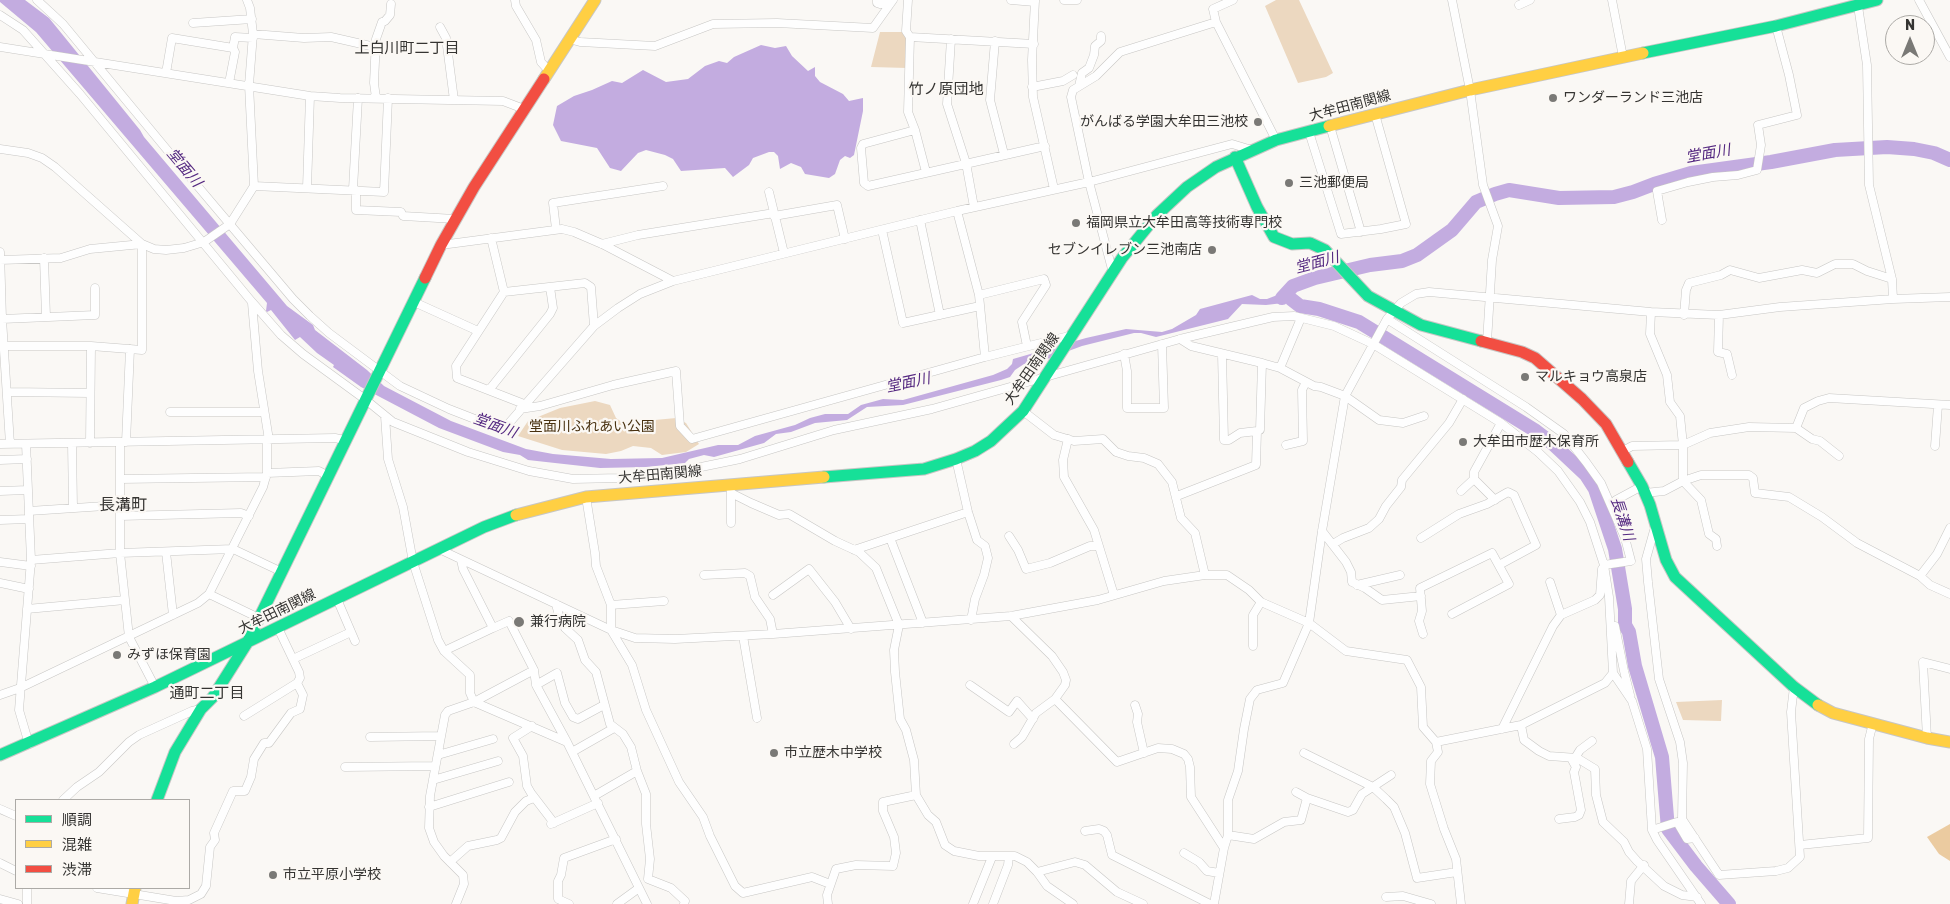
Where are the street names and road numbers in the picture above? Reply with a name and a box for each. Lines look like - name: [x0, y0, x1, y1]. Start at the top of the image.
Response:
- street label: 大牟田南関線: [1307, 87, 1393, 125]
- street label: 大牟田南関線: [1001, 330, 1063, 408]
- street label: 大牟田南関線: [617, 463, 703, 487]
- street label: 大牟田南関線: [236, 586, 318, 638]

